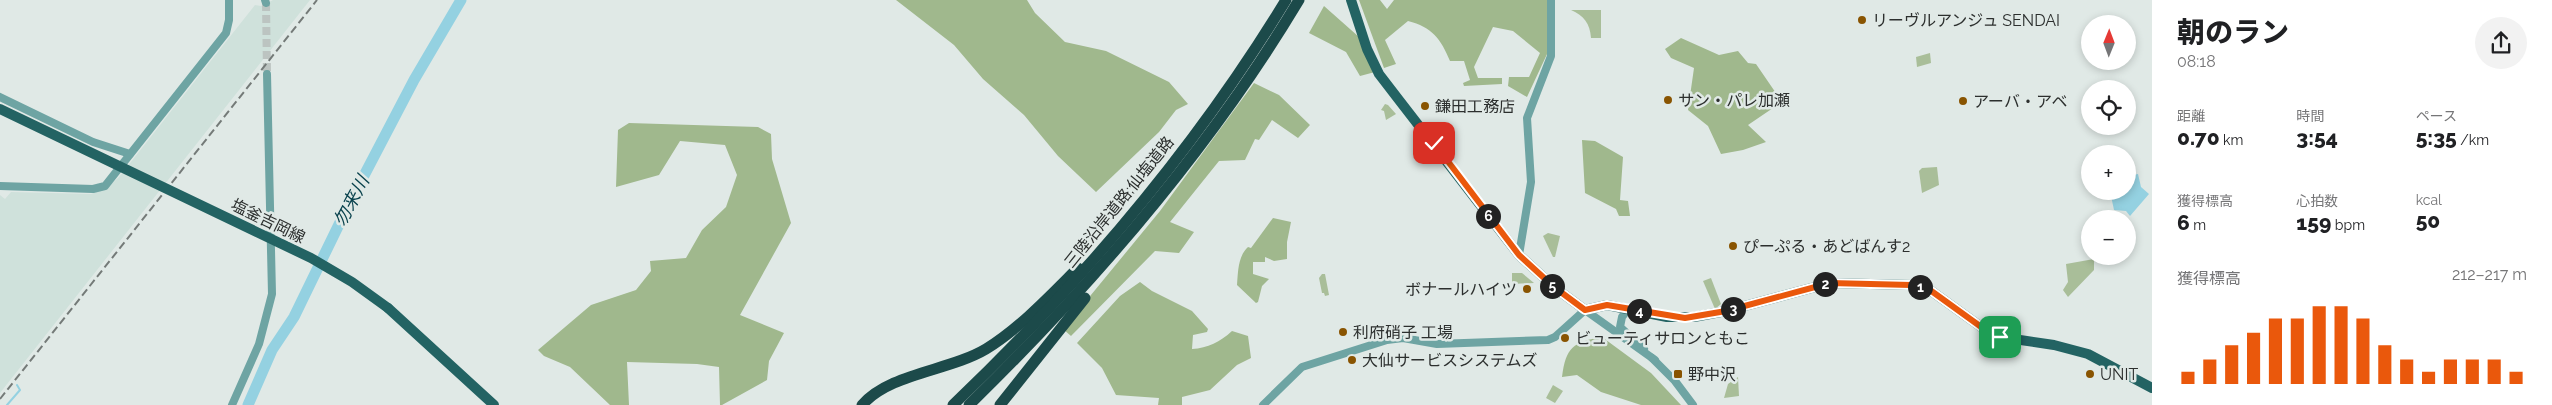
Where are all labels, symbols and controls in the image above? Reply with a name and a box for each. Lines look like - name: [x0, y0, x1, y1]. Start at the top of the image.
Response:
- place label: リーヴルアンジュ SENDAI: [1872, 11, 2060, 30]
- marker: リーヴルアンジュ SENDAI: [1856, 14, 1868, 26]
- north arrow: [2081, 15, 2136, 70]
- map controls: [2081, 15, 2136, 265]
- text: 朝のラン: [2177, 16, 2289, 49]
- button: share: [2475, 17, 2527, 69]
- text: 08:18: [2177, 52, 2216, 71]
- button: locate: [2081, 80, 2136, 135]
- place label: サン・パレ加瀬: [1678, 91, 1790, 110]
- place label: アーバ・アベ: [1973, 92, 2068, 111]
- marker: サン・パレ加瀬: [1662, 94, 1674, 106]
- marker: アーバ・アベ: [1957, 95, 1969, 107]
- place label: 鎌田工務店: [1435, 97, 1515, 116]
- marker: 鎌田工務店: [1419, 100, 1431, 112]
- text: 距離: [2177, 108, 2205, 124]
- text: 時間: [2296, 108, 2324, 124]
- text: ペース: [2416, 108, 2457, 124]
- pin: [1413, 122, 1455, 164]
- text: 0.70: [2177, 125, 2220, 150]
- text: 3:54: [2296, 125, 2338, 150]
- text: 5:35: [2416, 125, 2457, 150]
- icon: check: [1420, 129, 1448, 157]
- text: km: [2220, 132, 2243, 148]
- text: /km: [2457, 132, 2489, 148]
- street label: 三陸沿岸道路;仙塩道路: [1060, 133, 1178, 271]
- button: +: [2081, 145, 2136, 200]
- water label: 勿来川: [329, 170, 374, 230]
- text: kcal: [2416, 192, 2442, 208]
- text: 獲得標高: [2177, 193, 2233, 209]
- text: 心拍数: [2296, 193, 2338, 209]
- street label: 塩釜吉岡線: [228, 195, 308, 247]
- pin: 6: [1476, 204, 1500, 228]
- text: 6: [1484, 208, 1493, 224]
- text: 50: [2416, 208, 2440, 233]
- button: −: [2081, 210, 2136, 265]
- text: 6: [2177, 210, 2190, 235]
- text: 159: [2296, 210, 2331, 235]
- text: m: [2190, 217, 2206, 233]
- text: bpm: [2331, 217, 2365, 233]
- place label: ぴーぷる・あどばんす2: [1743, 237, 1910, 256]
- marker: ぴーぷる・あどばんす2: [1727, 240, 1739, 252]
- text: 212–217 m: [2452, 265, 2527, 284]
- text: 獲得標高: [2177, 269, 2241, 288]
- pin: 2: [1812, 272, 1838, 296]
- pin: 5: [1540, 274, 1564, 298]
- pin: 1: [1908, 274, 1932, 300]
- text: 2: [1822, 276, 1829, 292]
- text: 5: [1549, 278, 1556, 294]
- text: 1: [1917, 279, 1924, 295]
- place label: ボナールハイツ: [1405, 280, 1517, 299]
- marker: ボナールハイツ: [1521, 283, 1533, 295]
- pin: 3: [1720, 296, 1746, 322]
- pin: 4: [1626, 298, 1652, 324]
- text: 3: [1730, 301, 1737, 317]
- text: 4: [1636, 303, 1644, 319]
- pin: [1979, 316, 2021, 358]
- place label: 利府硝子 工場: [1353, 323, 1453, 342]
- icon: arrive: [1986, 323, 2014, 351]
- marker: 利府硝子 工場: [1337, 326, 1349, 338]
- place label: ビューティサロンともこ: [1575, 329, 1750, 348]
- marker: ビューティサロンともこ: [1559, 332, 1571, 344]
- place label: 大仙サービスシステムズ: [1362, 351, 1538, 370]
- marker: 大仙サービスシステムズ: [1346, 354, 1358, 366]
- place label: 野中沢: [1688, 365, 1736, 384]
- place label: UNIT: [2100, 365, 2138, 384]
- marker: 野中沢: [1672, 368, 1684, 380]
- marker: UNIT: [2084, 368, 2096, 380]

